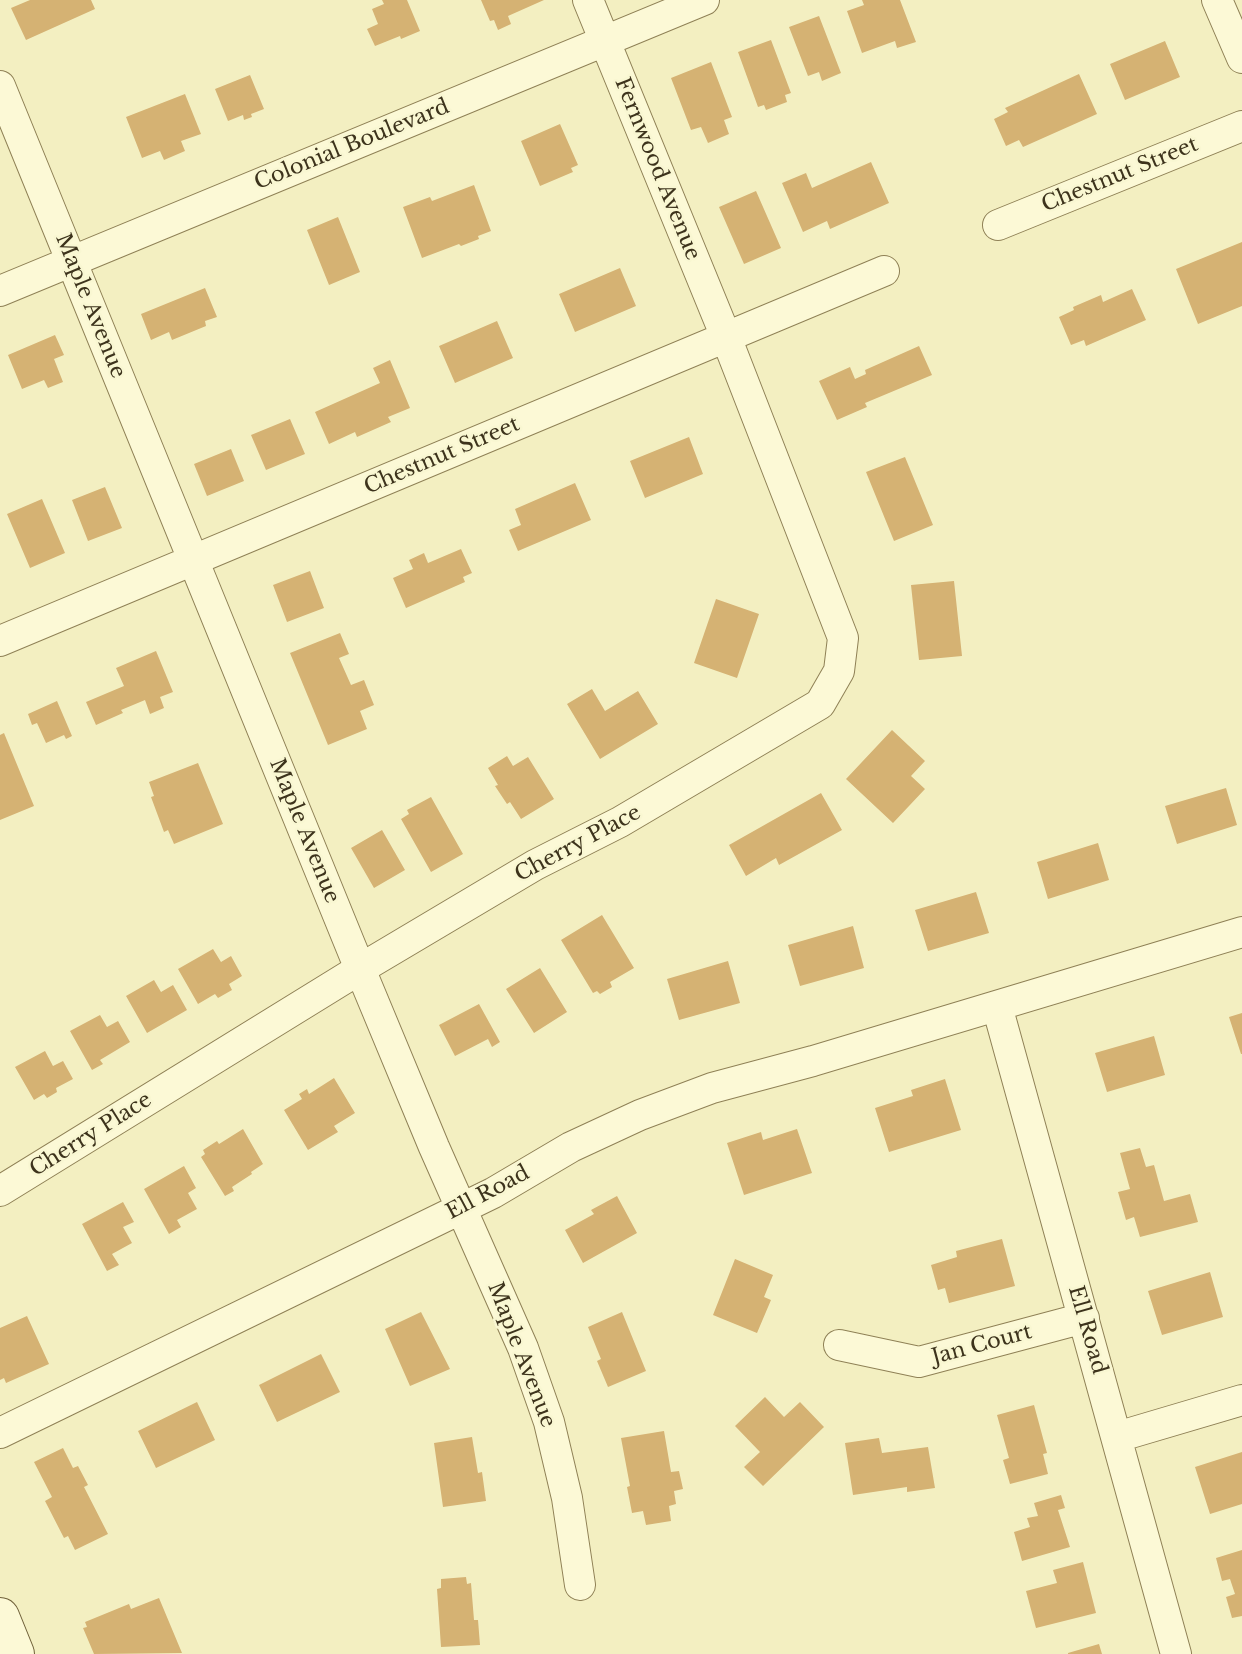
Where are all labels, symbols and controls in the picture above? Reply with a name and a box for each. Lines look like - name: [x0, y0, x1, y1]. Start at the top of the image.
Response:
- street label: Fernwood Avenue: [609, 74, 705, 264]
- street label: Colonial Boulevard: [251, 94, 453, 196]
- street label: Chestnut Street: [1038, 132, 1202, 218]
- street label: Maple Avenue: [50, 230, 130, 382]
- street label: Chestnut Street: [360, 412, 524, 500]
- street label: Maple Avenue: [264, 755, 344, 907]
- street label: Cherry Place: [511, 800, 645, 888]
- street label: Cherry Place: [25, 1087, 157, 1183]
- street label: Ell Road: [442, 1161, 534, 1225]
- street label: Maple Avenue: [482, 1279, 560, 1431]
- street label: Ell Road: [1062, 1283, 1112, 1377]
- street label: Jan Court: [929, 1320, 1035, 1370]

